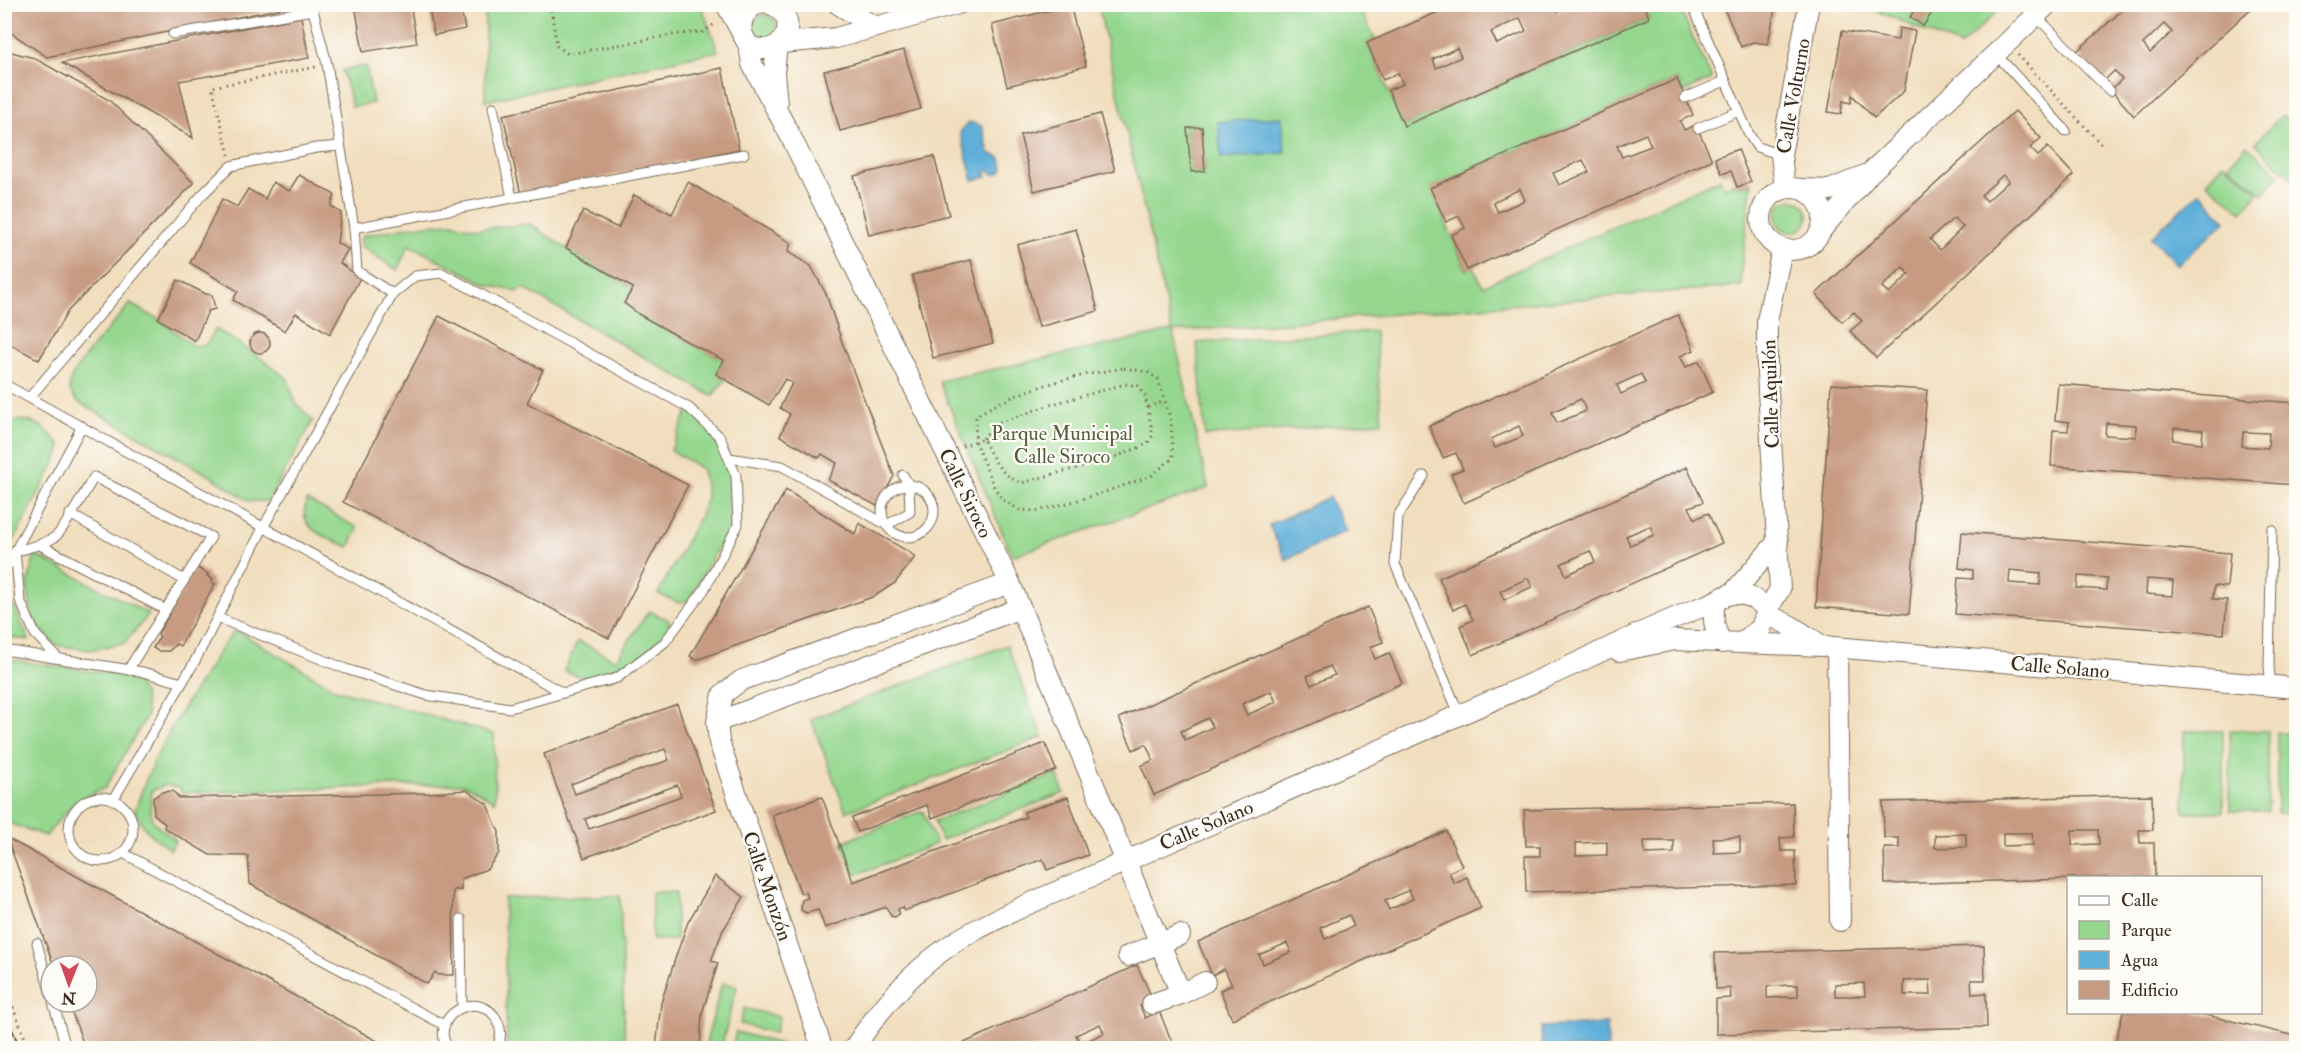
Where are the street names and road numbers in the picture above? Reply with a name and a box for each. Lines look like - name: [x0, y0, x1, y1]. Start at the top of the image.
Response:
- street label: Calle Volturno: [1771, 36, 1816, 156]
- street label: Calle Aquilón: [1756, 339, 1785, 449]
- street label: Calle Siroco: [933, 444, 998, 542]
- street label: Calle Solano: [2009, 651, 2111, 684]
- street label: Calle Solano: [1156, 795, 1257, 856]
- street label: Calle Monzón: [737, 828, 798, 944]

